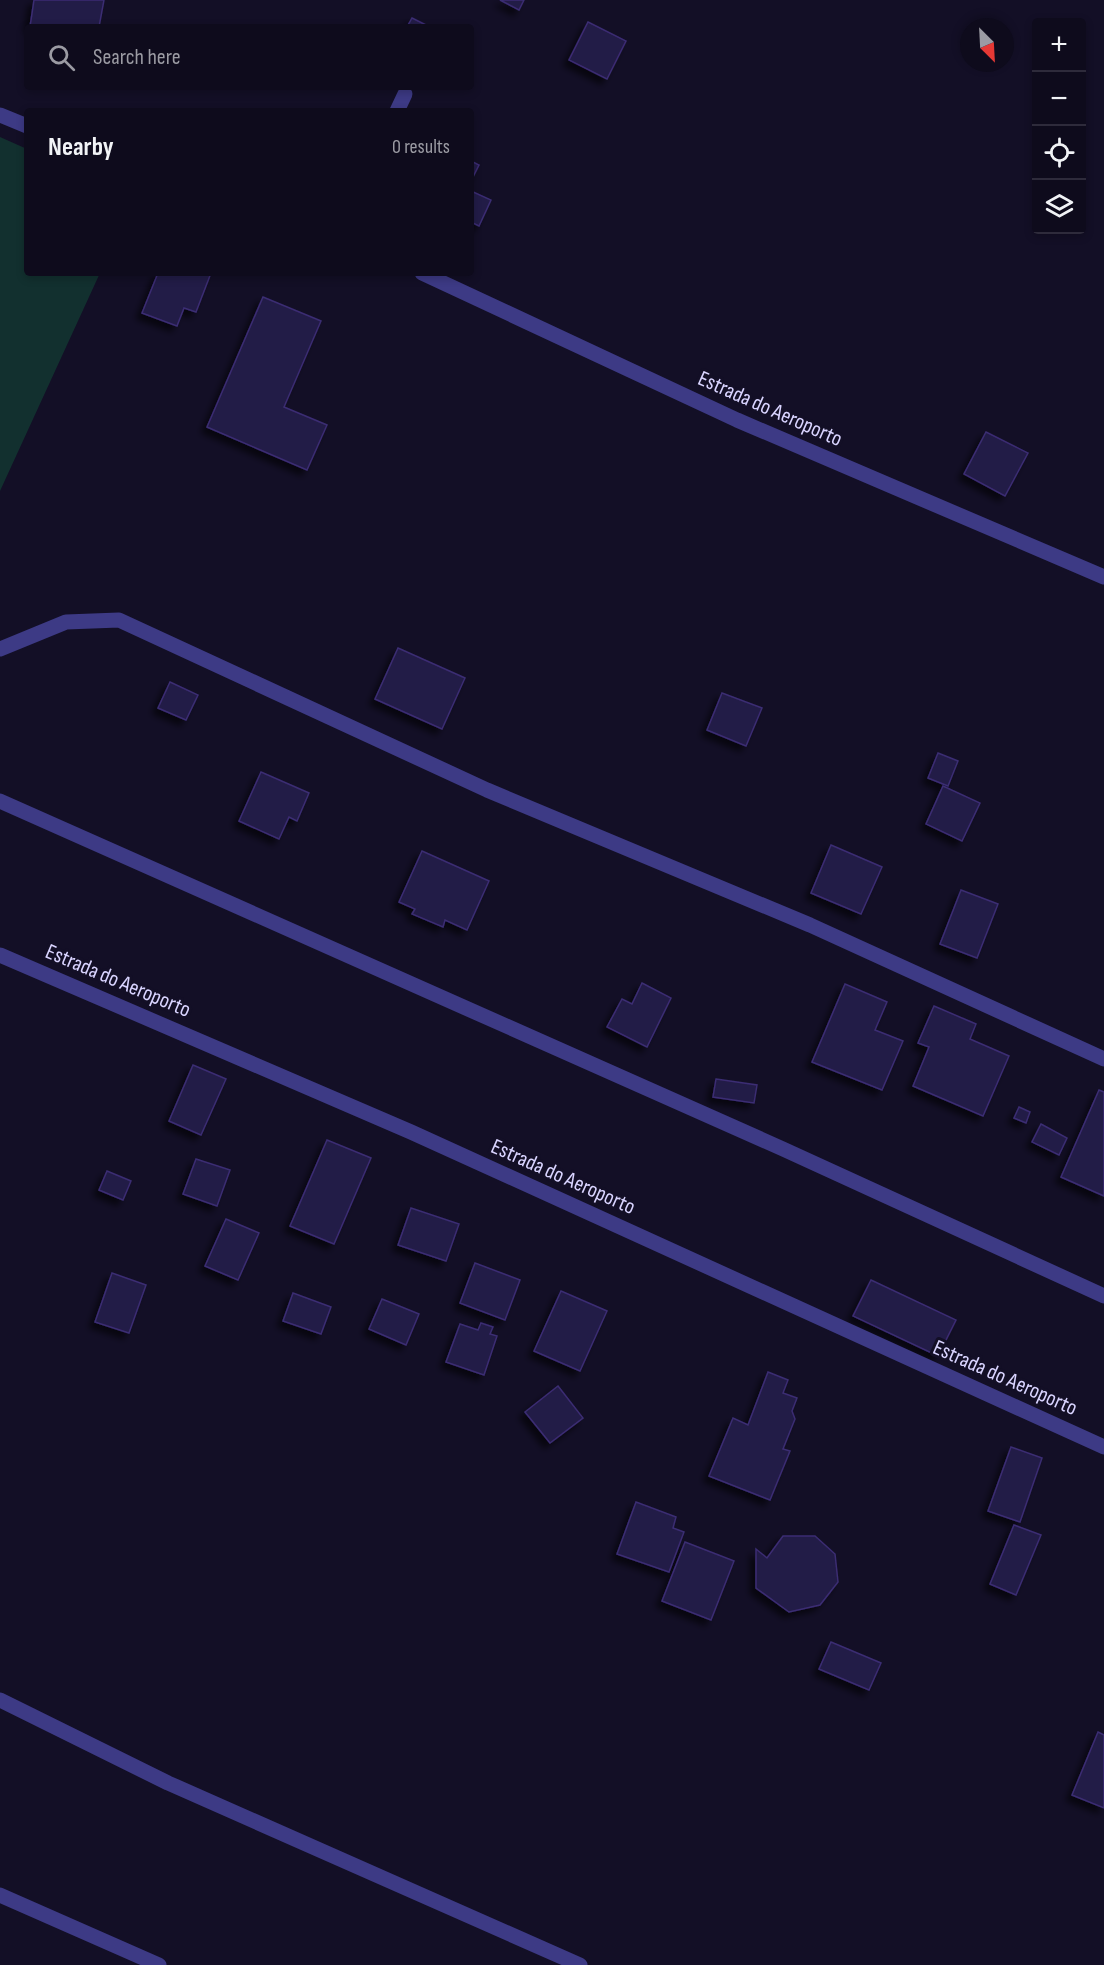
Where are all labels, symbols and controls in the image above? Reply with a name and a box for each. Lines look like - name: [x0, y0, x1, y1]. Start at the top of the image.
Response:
- north arrow: [960, 18, 1014, 72]
- map controls: [1032, 18, 1086, 234]
- button: +: [1032, 18, 1086, 72]
- search box: [24, 24, 474, 90]
- icon: search: [45, 41, 78, 74]
- text: Search here: [93, 44, 180, 71]
- button: −: [1032, 72, 1086, 126]
- button: locate: [1032, 126, 1086, 180]
- text: Nearby: [48, 132, 114, 163]
- text: 0 results: [392, 135, 450, 159]
- button: layers: [1032, 180, 1086, 234]
- street label: Estrada do Aeroporto: [694, 365, 846, 453]
- street label: Estrada do Aeroporto: [41, 938, 195, 1024]
- street label: Estrada do Aeroporto: [487, 1133, 639, 1221]
- street label: Estrada do Aeroporto: [929, 1334, 1081, 1422]

